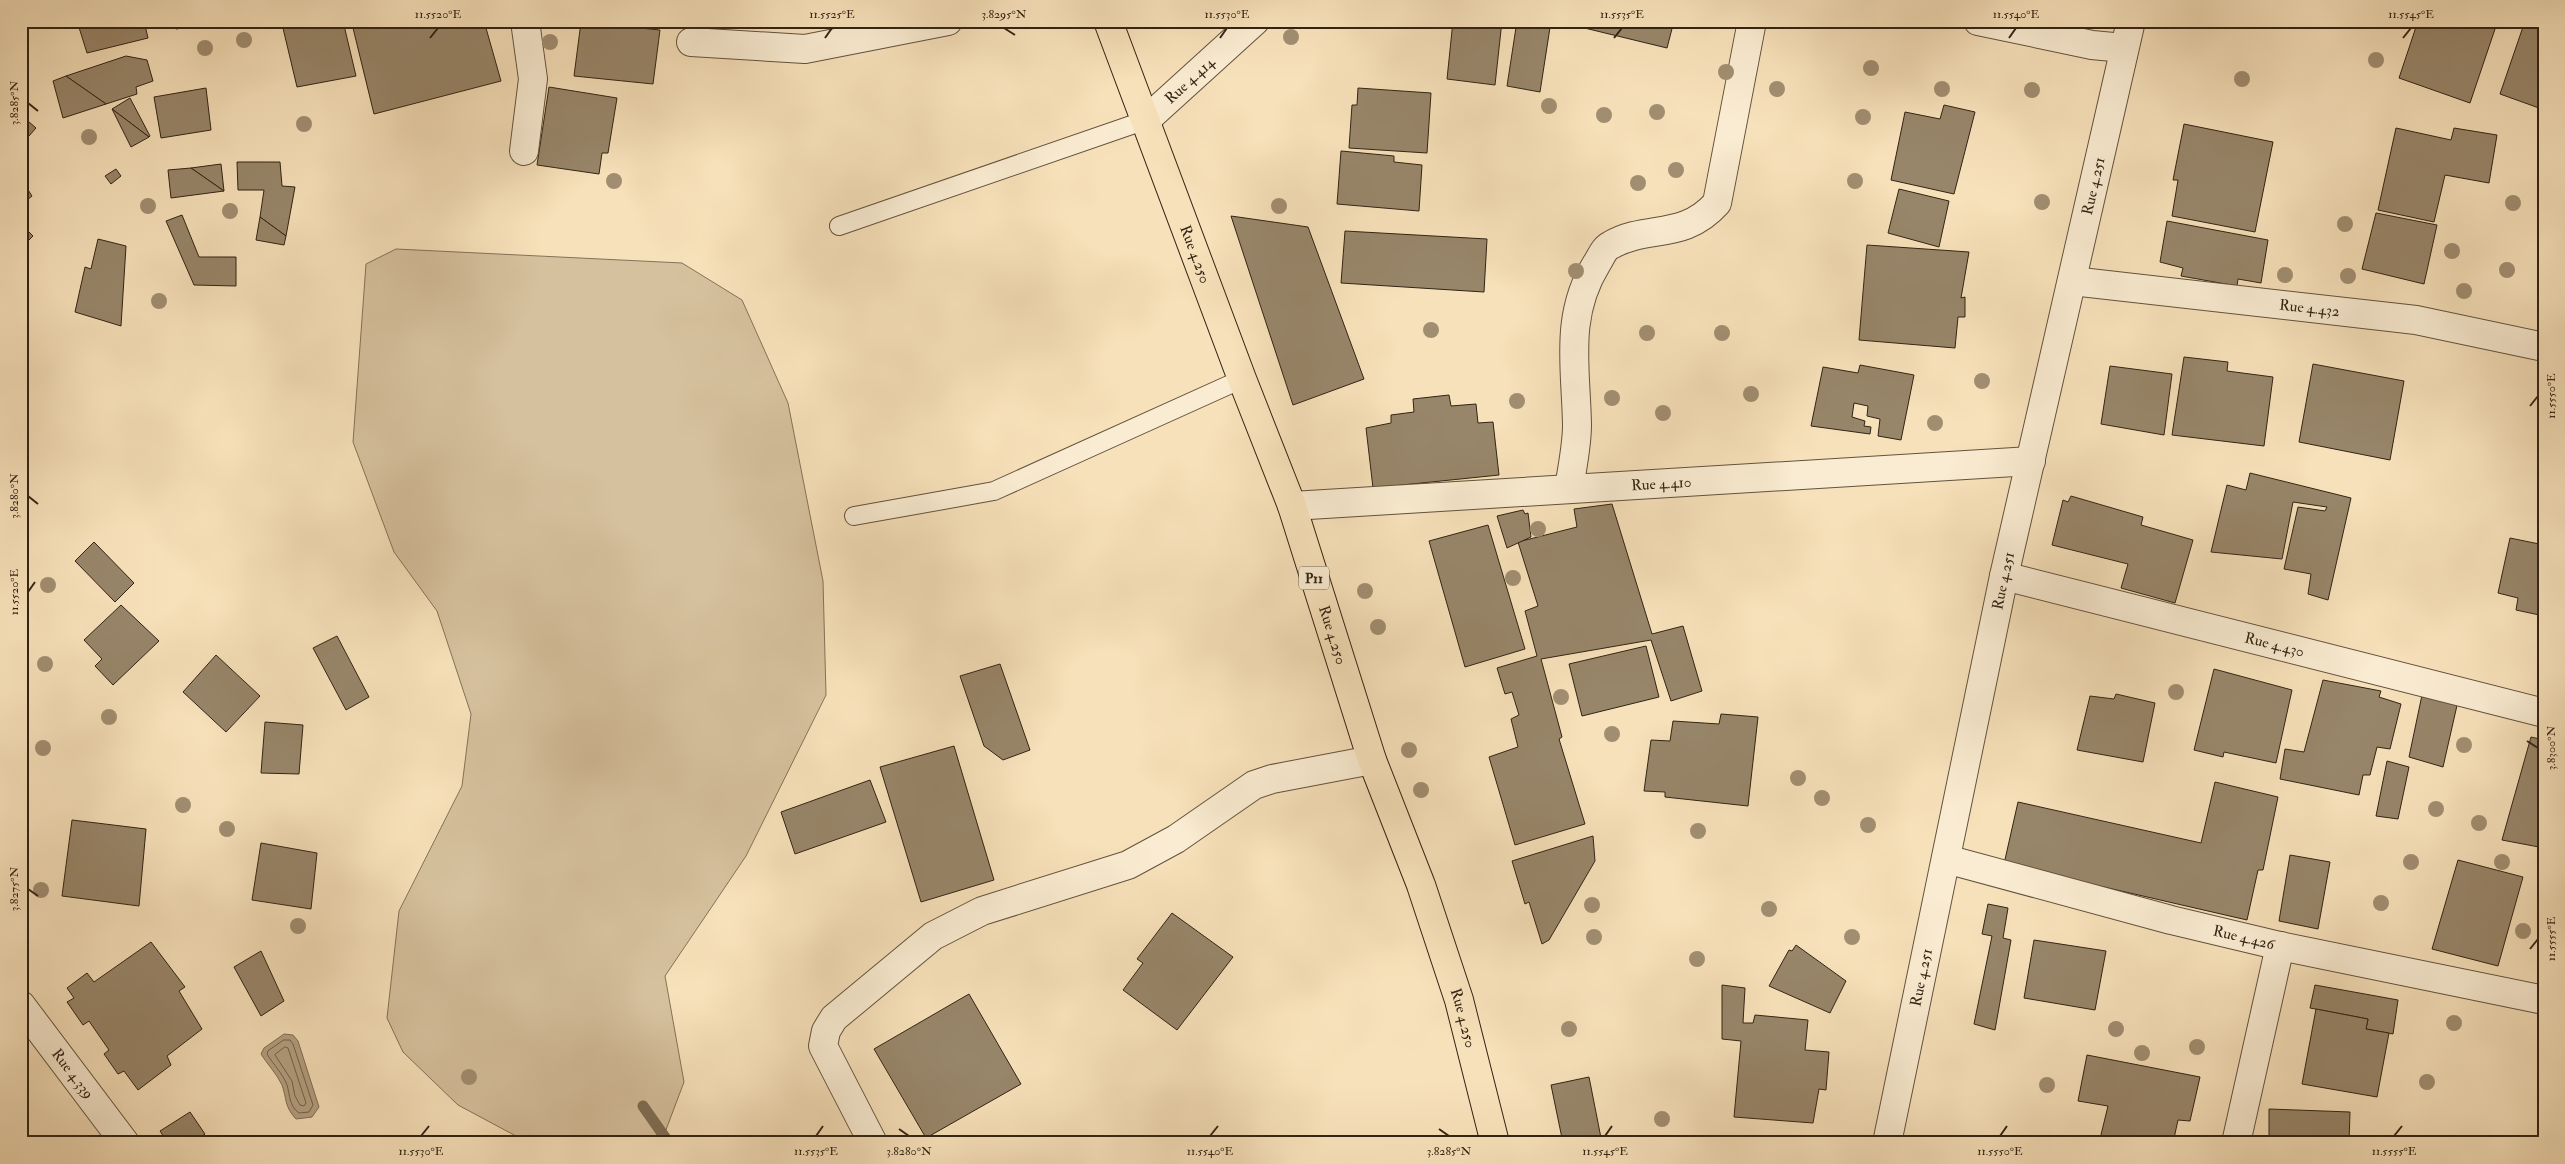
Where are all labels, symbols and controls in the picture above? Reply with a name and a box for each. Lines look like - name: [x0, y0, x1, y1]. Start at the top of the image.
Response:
- text: 11.5520°E: [415, 7, 462, 22]
- text: 11.5525°E: [809, 7, 855, 22]
- text: 3.8295°N: [981, 7, 1027, 22]
- text: 11.5530°E: [1205, 7, 1250, 22]
- text: 11.5535°E: [1600, 7, 1644, 22]
- text: 11.5540°E: [1993, 7, 2040, 22]
- text: 11.5545°E: [2388, 7, 2434, 22]
- street label: Rue 4.414: [1161, 52, 1219, 108]
- text: 3.8285°N: [7, 80, 22, 125]
- street label: Rue 4.251: [2077, 155, 2109, 217]
- street label: Rue 4.250: [1176, 222, 1215, 286]
- street label: Rue 4.432: [2278, 295, 2341, 321]
- text: 11.5550°E: [2544, 373, 2559, 419]
- street label: Rue 4.410: [1631, 472, 1692, 495]
- text: 3.8280°N: [7, 473, 22, 519]
- street label: Rue 4.251: [1988, 550, 2019, 611]
- road number: P11: [1299, 566, 1329, 590]
- text: 11.5520°E: [7, 568, 22, 615]
- street label: Rue 4.250: [1314, 603, 1351, 667]
- street label: Rue 4.430: [2243, 628, 2306, 661]
- text: 3.8300°N: [2544, 726, 2559, 770]
- text: 3.8275°N: [7, 867, 22, 911]
- text: 11.5555°E: [2544, 916, 2559, 961]
- street label: Rue 4.426: [2211, 921, 2278, 954]
- street label: Rue 4.251: [1906, 947, 1936, 1008]
- street label: Rue 4.250: [1446, 986, 1480, 1050]
- street label: Rue 4.339: [48, 1045, 98, 1103]
- text: 11.5530°E: [399, 1144, 444, 1159]
- text: 11.5535°E: [794, 1144, 838, 1159]
- text: 3.8280°N: [886, 1144, 932, 1159]
- text: 11.5540°E: [1187, 1144, 1234, 1159]
- text: 3.8285°N: [1427, 1144, 1472, 1159]
- text: 11.5545°E: [1582, 1144, 1628, 1159]
- text: 11.5550°E: [1977, 1144, 2023, 1159]
- text: 11.5555°E: [2372, 1144, 2417, 1159]

